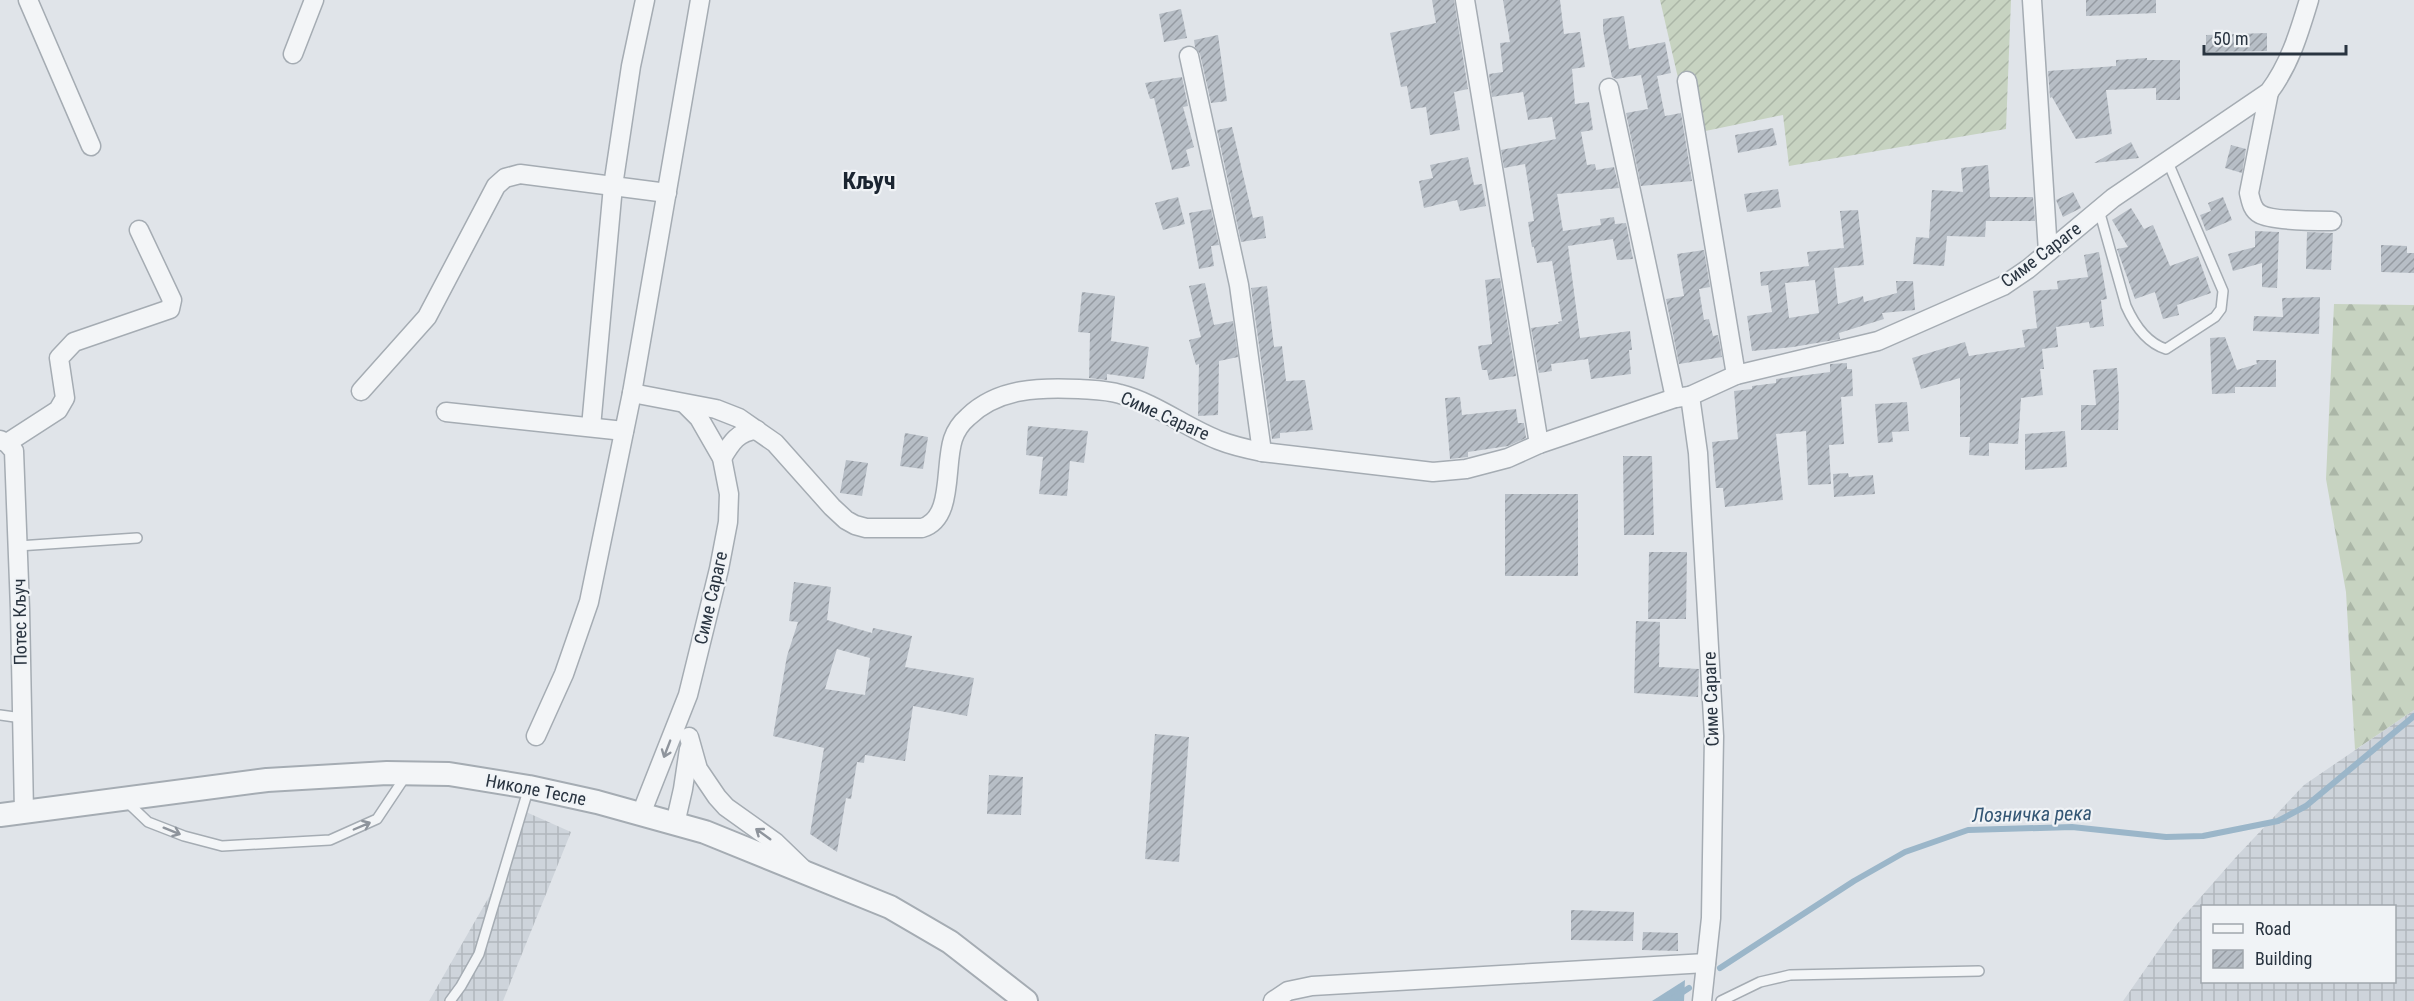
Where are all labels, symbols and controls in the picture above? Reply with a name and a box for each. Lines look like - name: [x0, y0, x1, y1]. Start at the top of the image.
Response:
- scale bar: [2204, 18, 2346, 56]
- text: 50 m: [2213, 28, 2248, 49]
- district label: Кључ: [843, 167, 895, 195]
- street label: Симе Сараге: [1997, 218, 2085, 292]
- street label: Симе Сараге: [1118, 387, 1213, 444]
- street label: Симе Сараге: [690, 549, 731, 646]
- street label: Потес Кључ: [8, 578, 31, 666]
- street label: Симе Сараге: [1698, 651, 1723, 747]
- one-way arrow: [660, 739, 671, 758]
- street label: Николе Тесле: [484, 769, 588, 810]
- water label: Лозничка река: [1971, 801, 2092, 827]
- one-way arrow: [352, 820, 370, 831]
- one-way arrow: [162, 826, 181, 837]
- one-way arrow: [756, 828, 772, 840]
- legend: [2201, 905, 2396, 983]
- text: Road: [2255, 918, 2291, 939]
- text: Building: [2255, 948, 2312, 969]

